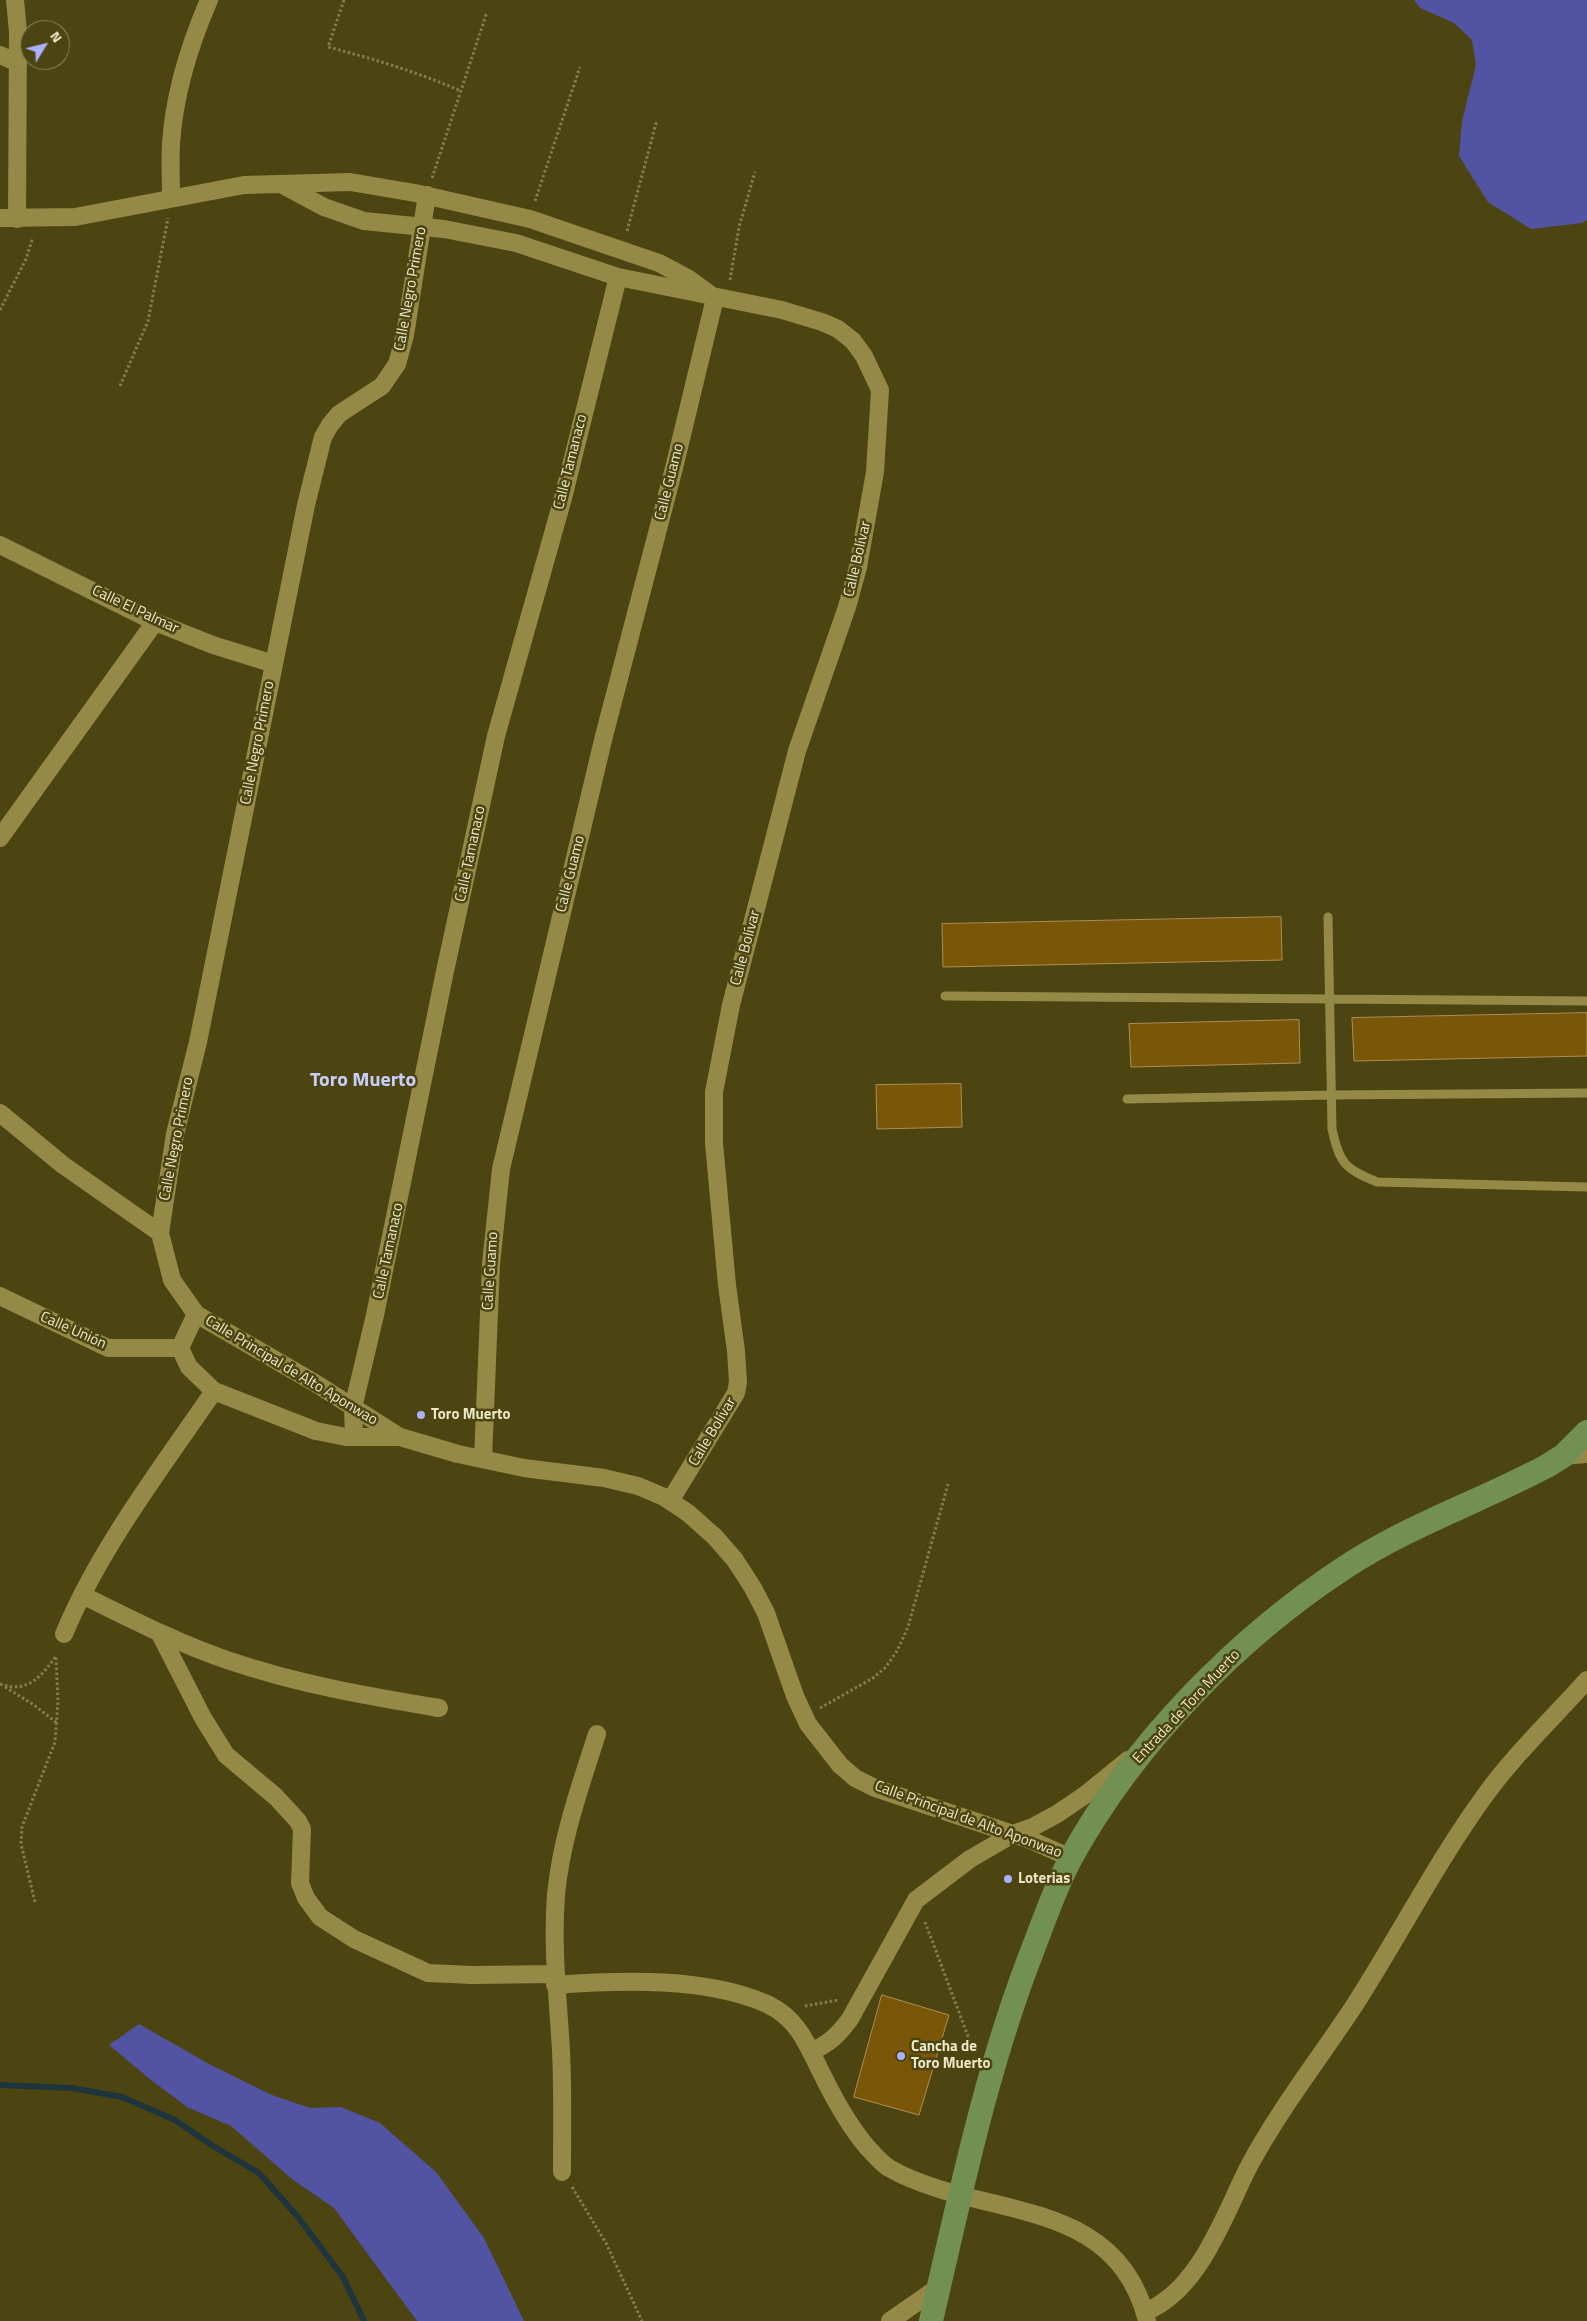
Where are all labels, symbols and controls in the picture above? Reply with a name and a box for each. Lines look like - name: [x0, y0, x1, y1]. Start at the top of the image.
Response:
- north arrow: [20, 20, 70, 70]
- text: N: [45, 26, 68, 47]
- street label: Calle Negro Primero: [391, 226, 431, 352]
- street label: Calle Tamanaco: [550, 412, 592, 512]
- street label: Calle Guamo: [652, 442, 688, 522]
- street label: Calle Bolívar: [841, 519, 875, 599]
- street label: Calle El Palmar: [89, 582, 181, 638]
- street label: Calle Negro Primero: [237, 680, 279, 806]
- street label: Calle Tamanaco: [452, 804, 490, 904]
- street label: Calle Guamo: [553, 834, 589, 914]
- street label: Calle Bolívar: [727, 908, 765, 988]
- district label: Toro Muerto: [310, 1069, 416, 1093]
- street label: Calle Negro Primero: [156, 1076, 198, 1202]
- street label: Calle Tamanaco: [370, 1201, 408, 1301]
- street label: Calle Guamo: [479, 1231, 503, 1311]
- street label: Calle Unión: [37, 1308, 109, 1354]
- street label: Calle Principal de Alto Aponwao: [201, 1312, 381, 1430]
- street label: Calle Bolívar: [685, 1394, 741, 1470]
- place label: Toro Muerto: [431, 1406, 511, 1424]
- marker: Toro Muerto: [415, 1409, 427, 1421]
- street label: Entrada de Toro Muerto: [1130, 1646, 1244, 1768]
- street label: Calle Principal de Alto Aponwao: [872, 1778, 1064, 1862]
- place label: Loterias: [1018, 1870, 1070, 1888]
- marker: Loterias: [1002, 1873, 1014, 1885]
- place label: Cancha de Toro Muerto: [911, 2038, 991, 2073]
- marker: Cancha de Toro Muerto: [895, 2050, 907, 2062]

